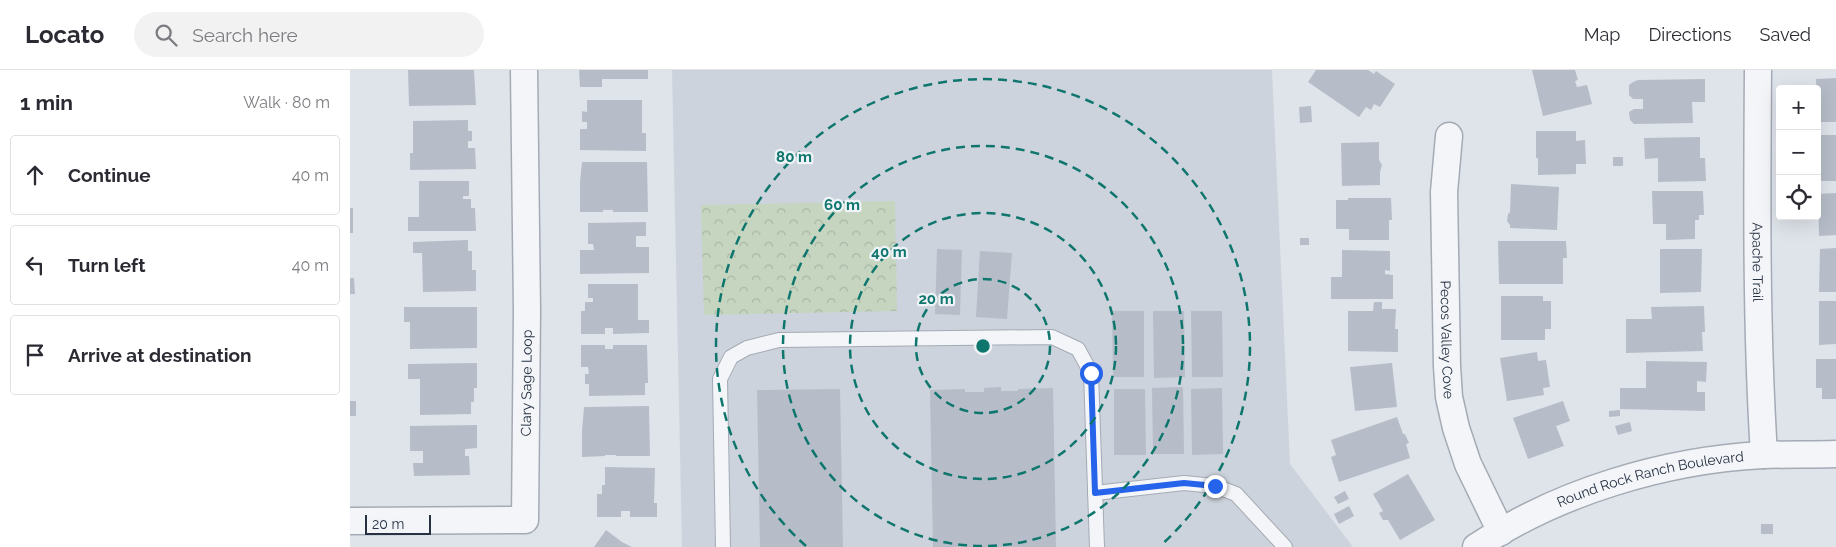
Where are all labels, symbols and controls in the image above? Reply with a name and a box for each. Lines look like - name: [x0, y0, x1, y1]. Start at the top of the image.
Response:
- search box: [134, 12, 484, 57]
- text: Locato: [25, 20, 104, 49]
- icon: search: [152, 21, 180, 49]
- text: Search here: [192, 24, 298, 46]
- text: Map: [1584, 24, 1620, 45]
- text: Directions: [1648, 24, 1732, 45]
- text: Saved: [1760, 24, 1811, 45]
- map controls: [1776, 85, 1821, 220]
- button: +: [1776, 85, 1821, 130]
- text: 1 min: [20, 90, 73, 115]
- text: Walk · 80 m: [243, 93, 330, 112]
- button: −: [1776, 130, 1821, 175]
- text: 80 m: [776, 148, 812, 166]
- icon: ahead: [21, 161, 49, 189]
- text: Continue: [68, 164, 151, 186]
- text: 40 m: [292, 166, 329, 185]
- button: locate: [1776, 175, 1821, 220]
- text: 60 m: [824, 196, 860, 214]
- street label: Apache Trail: [1749, 222, 1766, 302]
- text: 40 m: [871, 243, 907, 261]
- icon: left: [21, 251, 49, 279]
- text: Turn left: [68, 254, 145, 276]
- text: 40 m: [292, 256, 329, 275]
- street label: Pecos Valley Cove: [1438, 280, 1457, 400]
- text: 20 m: [918, 290, 954, 308]
- street label: Clary Sage Loop: [518, 329, 535, 436]
- centre of rings: [974, 337, 992, 355]
- icon: arrive: [21, 341, 49, 369]
- text: Arrive at destination: [68, 344, 252, 366]
- route start: [1080, 362, 1103, 385]
- street label: Round Rock Ranch Boulevard: [1554, 448, 1744, 510]
- route end: [1204, 475, 1227, 498]
- scale bar: [365, 512, 431, 535]
- text: 20 m: [372, 516, 404, 532]

